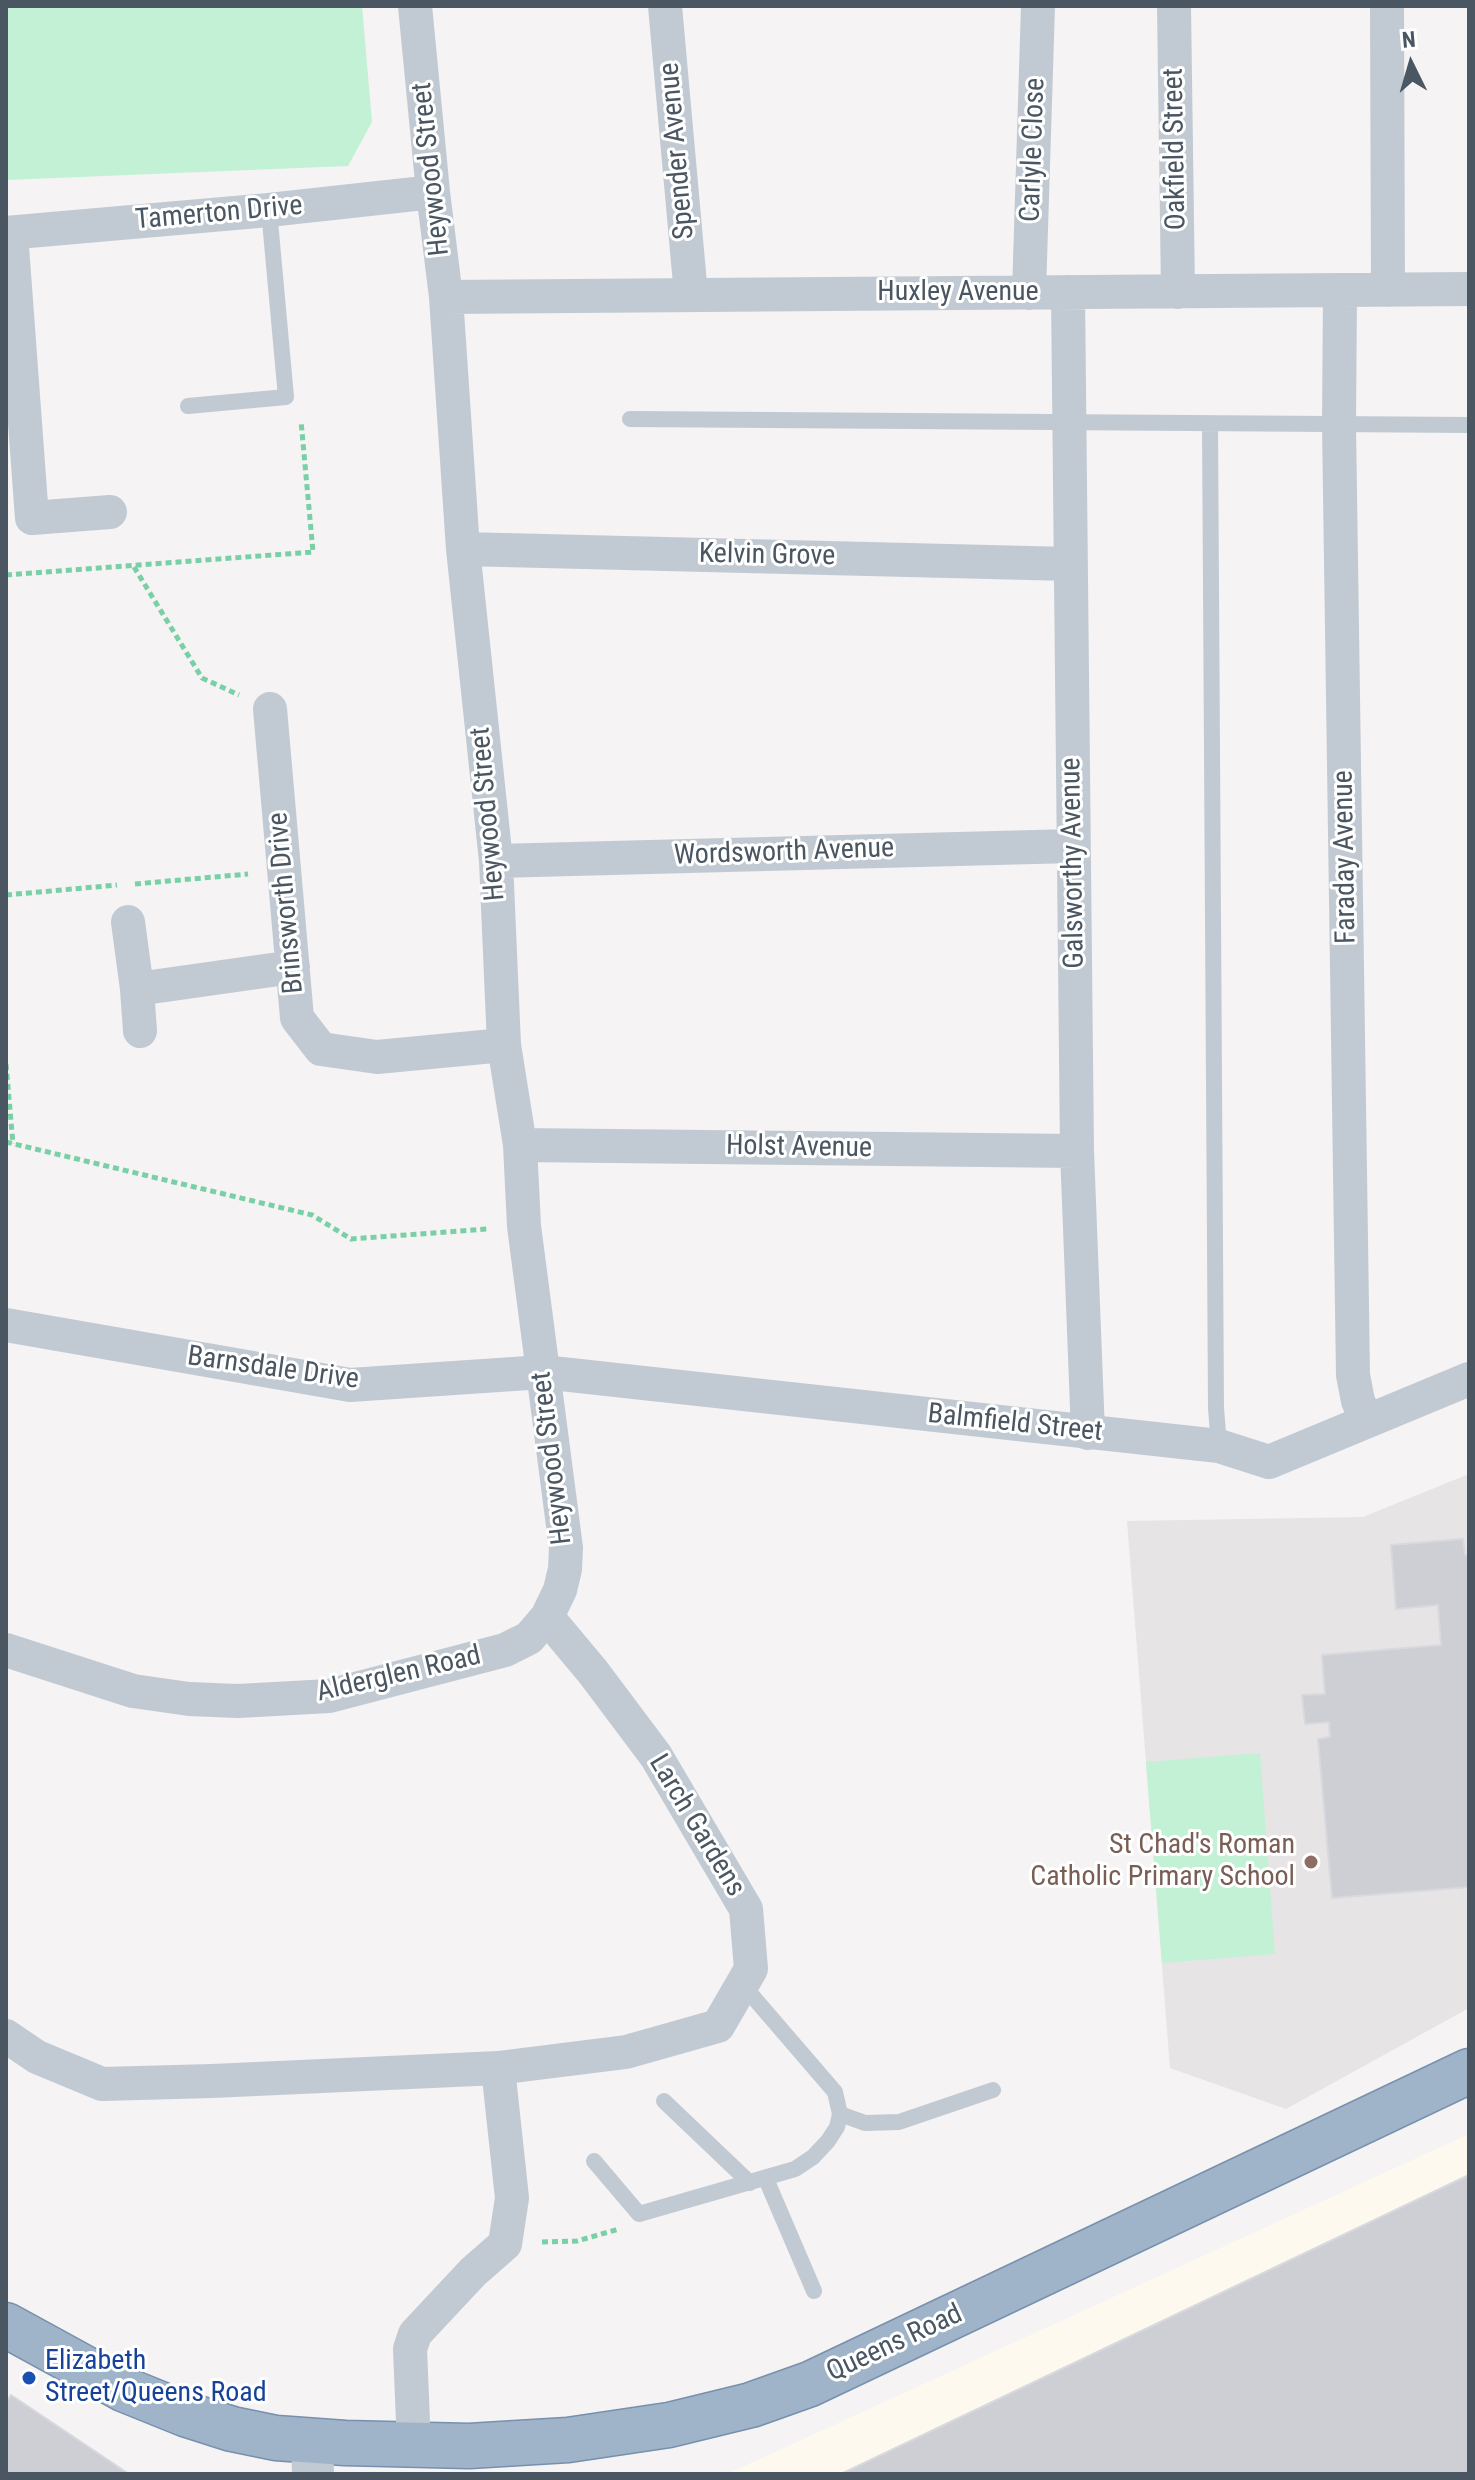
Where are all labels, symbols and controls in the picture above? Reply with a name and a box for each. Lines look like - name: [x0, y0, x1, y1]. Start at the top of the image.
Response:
- north arrow: [1371, 24, 1451, 104]
- text: N: [1401, 27, 1417, 53]
- street label: Spender Avenue: [654, 61, 702, 241]
- street label: Oakfield Street: [1158, 68, 1194, 230]
- street label: Carlyle Close: [1015, 77, 1053, 223]
- street label: Heywood Street: [406, 81, 458, 257]
- street label: Tamerton Drive: [134, 190, 304, 238]
- street label: Huxley Avenue: [877, 276, 1039, 310]
- street label: Kelvin Grove: [699, 538, 835, 574]
- street label: Heywood Street: [465, 726, 513, 902]
- street label: Galsworthy Avenue: [1055, 757, 1093, 969]
- street label: Faraday Avenue: [1328, 770, 1364, 944]
- street label: Brinsworth Drive: [262, 811, 312, 995]
- street label: Wordsworth Avenue: [673, 832, 895, 874]
- street label: Holst Avenue: [726, 1130, 872, 1166]
- street label: Barnsdale Drive: [185, 1340, 361, 1398]
- street label: Heywood Street: [526, 1369, 580, 1547]
- street label: Balmfield Street: [926, 1398, 1104, 1450]
- street label: Alderglen Road: [314, 1640, 484, 1710]
- street label: Larch Gardens: [641, 1749, 751, 1903]
- place label: St Chad's Roman Catholic Primary School: [1030, 1829, 1295, 1895]
- marker: St Chad's Roman Catholic Primary School: [1302, 1853, 1320, 1871]
- street label: Queens Road: [822, 2298, 968, 2390]
- place label: Elizabeth Street/Queens Road: [45, 2345, 267, 2411]
- marker: Elizabeth Street/Queens Road: [20, 2369, 38, 2387]

